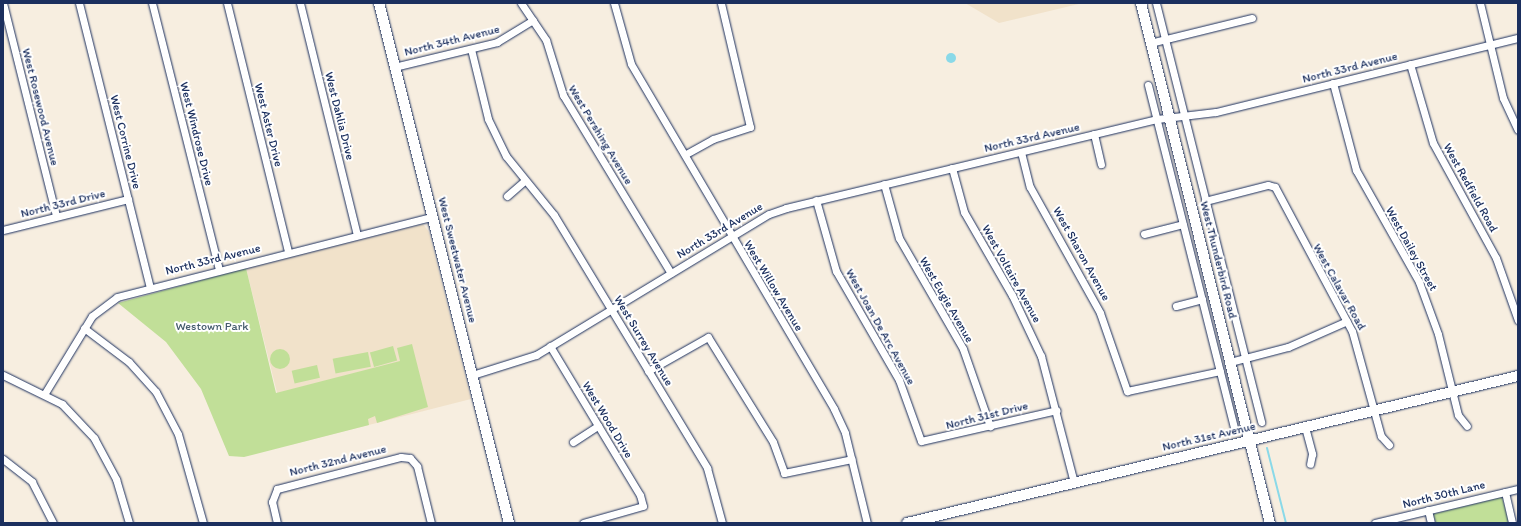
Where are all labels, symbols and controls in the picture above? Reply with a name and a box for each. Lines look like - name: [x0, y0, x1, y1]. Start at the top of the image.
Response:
- street label: North 34th Avenue: [403, 22, 501, 60]
- street label: West Rosewood Avenue: [19, 47, 61, 167]
- street label: North 33rd Avenue: [1301, 49, 1399, 87]
- street label: West Dahlia Drive: [321, 70, 357, 162]
- street label: West Windrose Drive: [176, 81, 216, 187]
- street label: West Aster Drive: [251, 82, 285, 168]
- street label: West Pershing Avenue: [565, 83, 635, 187]
- street label: West Corrine Drive: [106, 93, 144, 191]
- street label: North 33rd Avenue: [983, 120, 1081, 156]
- street label: West Redfield Road: [1440, 141, 1500, 235]
- street label: North 33rd Drive: [19, 187, 107, 221]
- street label: West Sweetwater Avenue: [434, 196, 480, 324]
- street label: North 33rd Avenue: [675, 200, 765, 262]
- street label: West Thunderbird Road: [1196, 200, 1240, 320]
- street label: West Dailey Street: [1382, 204, 1440, 294]
- street label: West Sharon Avenue: [1049, 205, 1113, 303]
- street label: West Voltaire Avenue: [978, 223, 1044, 325]
- street label: West Willow Avenue: [740, 238, 806, 334]
- street label: North 33rd Avenue: [164, 241, 262, 279]
- street label: West Calavar Road: [1309, 241, 1369, 333]
- street label: West Eugie Avenue: [916, 255, 976, 345]
- street label: West Joan De Arc Avenue: [842, 267, 918, 387]
- street label: West Surrey Avenue: [610, 293, 676, 389]
- park label: Westown Park: [176, 320, 248, 334]
- street label: West Wood Drive: [579, 379, 635, 461]
- street label: North 31st Drive: [944, 399, 1030, 433]
- street label: North 31st Avenue: [1161, 419, 1257, 455]
- street label: North 32nd Avenue: [288, 442, 388, 480]
- street label: North 30th Lane: [1401, 478, 1487, 512]

